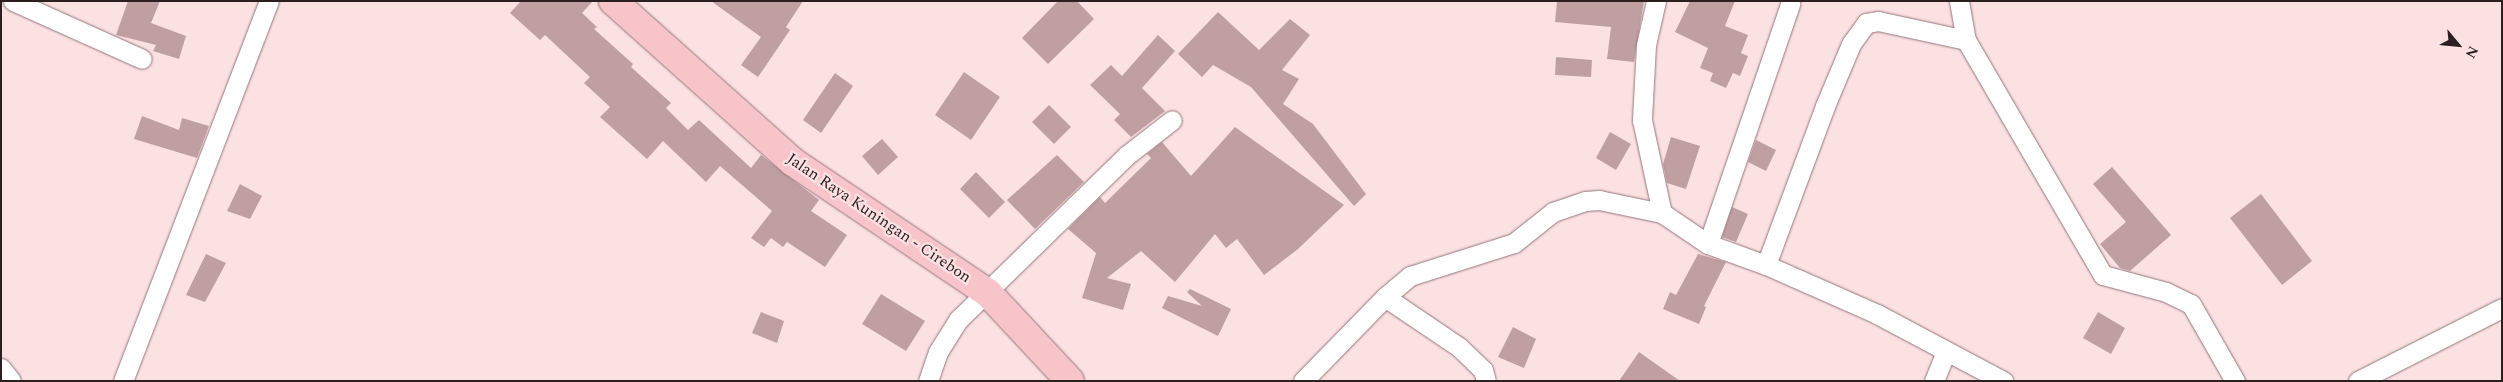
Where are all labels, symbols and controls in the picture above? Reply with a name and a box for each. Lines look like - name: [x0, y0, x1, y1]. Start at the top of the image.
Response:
- north arrow: [2433, 20, 2483, 70]
- text: N: [2460, 42, 2484, 62]
- street label: Jalan Raya Kuningan - Cirebon: [783, 149, 975, 287]

